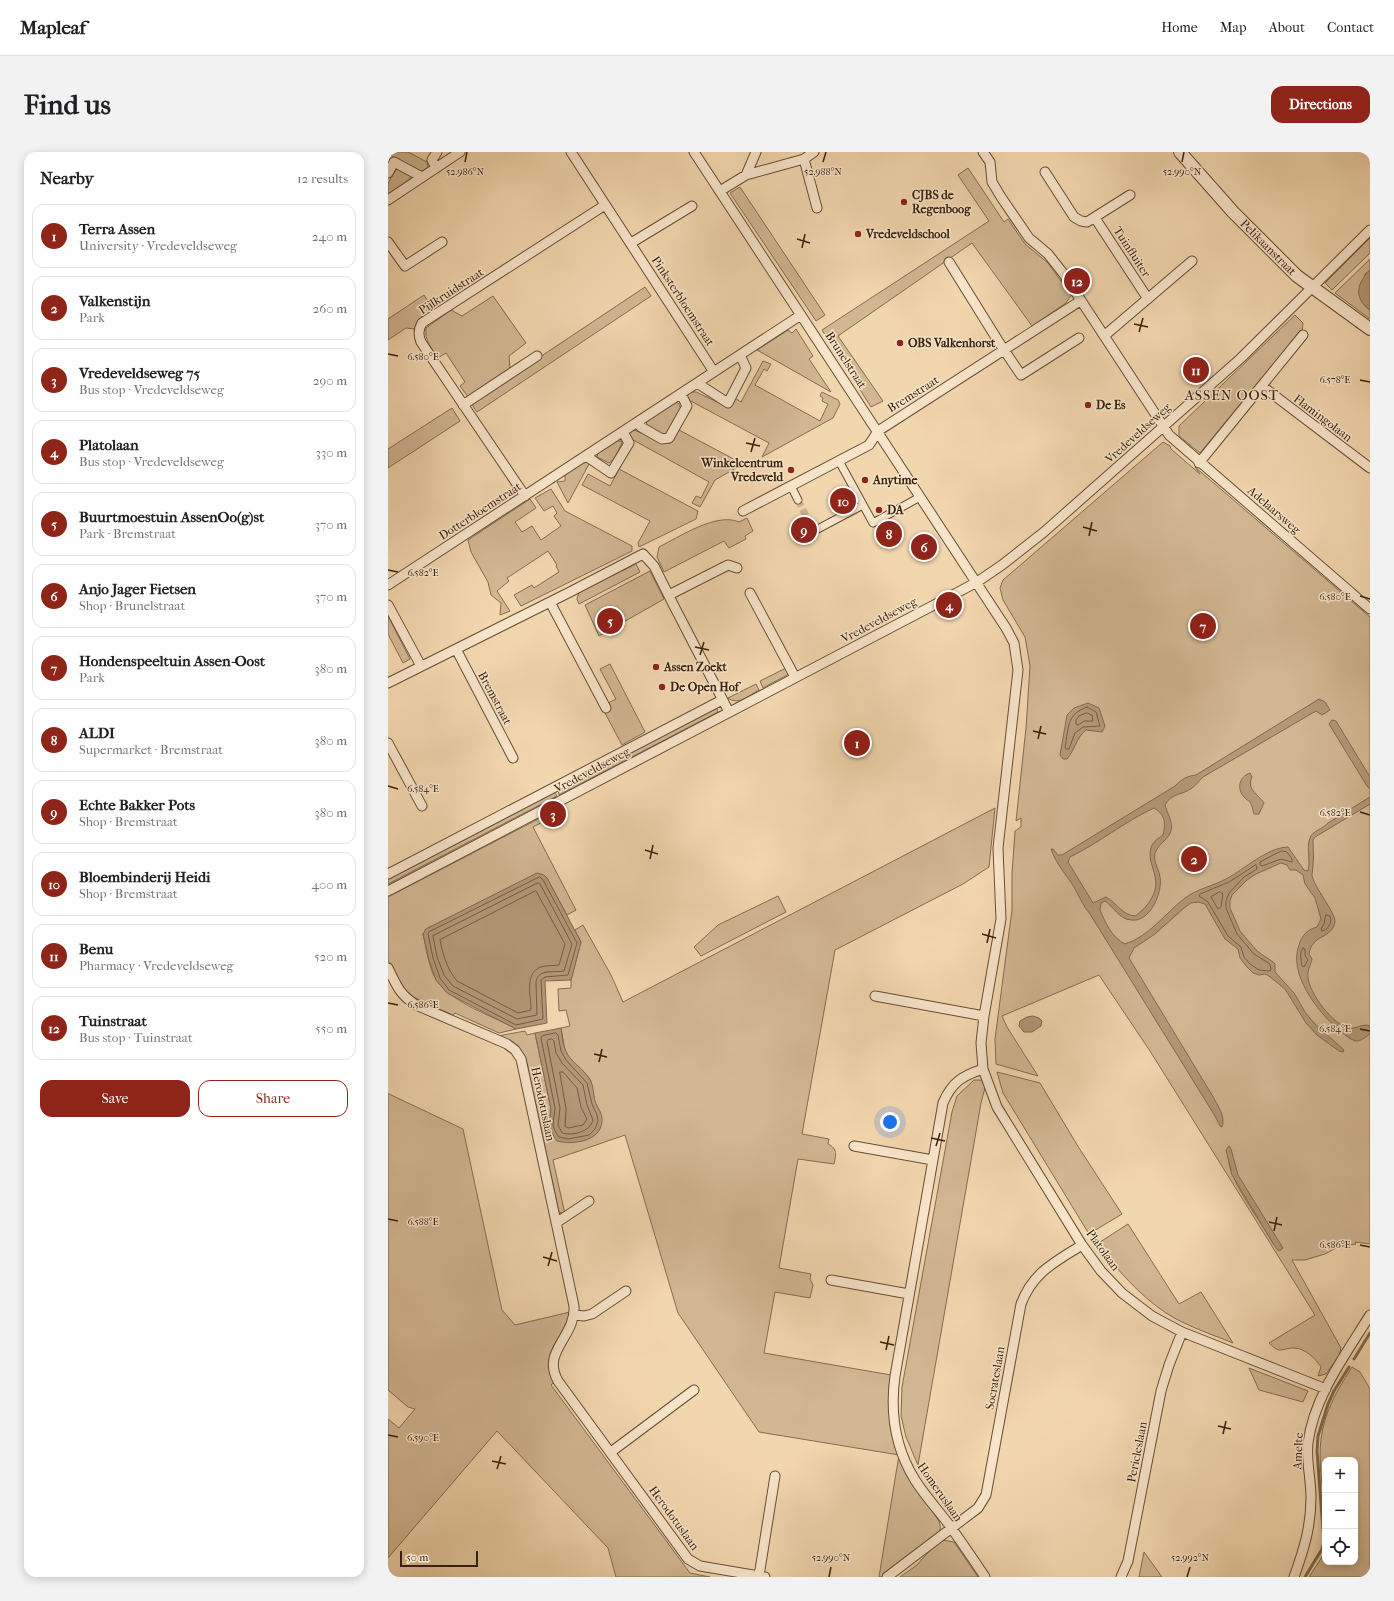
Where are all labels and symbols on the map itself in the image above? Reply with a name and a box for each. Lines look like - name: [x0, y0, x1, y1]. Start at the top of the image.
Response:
- text: 52.986°N: [446, 166, 484, 178]
- text: 52.988°N: [804, 166, 842, 178]
- text: 52.990°N: [1163, 166, 1202, 178]
- place label: CJBS de Regenboog: [912, 188, 971, 217]
- marker: CJBS de Regenboog: [899, 197, 909, 207]
- street label: Pelikaanstraat: [1237, 216, 1300, 279]
- street label: Tuinfluiter: [1110, 224, 1154, 281]
- place label: Vredeveldschool: [865, 227, 950, 241]
- marker: Vredeveldschool: [853, 229, 863, 239]
- street label: Pinksterbloemstraat: [649, 253, 718, 349]
- street label: Pijlkruidstraat: [416, 264, 487, 317]
- pin: 12: [1064, 266, 1090, 296]
- street label: Brunelstraat: [822, 329, 870, 392]
- place label: OBS Valkenhorst: [908, 336, 996, 350]
- marker: OBS Valkenhorst: [895, 338, 905, 348]
- text: 6.580°E: [407, 351, 439, 363]
- pin: 11: [1183, 355, 1209, 385]
- street label: Bremstraat: [885, 372, 942, 415]
- text: 6.578°E: [1320, 374, 1350, 386]
- district label: ASSEN OOST: [1184, 387, 1279, 404]
- street label: Flamingolaan: [1291, 391, 1355, 445]
- place label: De Es: [1096, 398, 1126, 412]
- marker: De Es: [1083, 400, 1093, 410]
- street label: Vredeveldseweg: [1102, 400, 1174, 467]
- place label: Winkelcentrum Vredeveld: [700, 456, 784, 484]
- marker: Winkelcentrum Vredeveld: [786, 465, 796, 475]
- place label: Anytime: [872, 473, 918, 488]
- marker: Anytime: [860, 475, 870, 485]
- street label: Dotterbloemstraat: [436, 479, 524, 543]
- street label: Adelaarsweg: [1244, 483, 1304, 537]
- pin: 10: [830, 486, 856, 516]
- place label: DA: [887, 503, 905, 517]
- marker: DA: [874, 505, 884, 515]
- pin: 9: [791, 515, 817, 545]
- pin: 8: [876, 519, 902, 549]
- pin: 6: [911, 532, 937, 562]
- text: 6.582°E: [407, 567, 439, 579]
- pin: 4: [936, 590, 962, 620]
- text: 6.580°E: [1319, 591, 1351, 603]
- street label: Vredeveldseweg: [838, 594, 920, 646]
- pin: 5: [597, 606, 623, 636]
- pin: 7: [1190, 611, 1216, 641]
- place label: Assen Zoekt: [663, 660, 727, 674]
- marker: Assen Zoekt: [651, 662, 661, 672]
- street label: Bremstraat: [475, 669, 515, 728]
- place label: De Open Hof: [670, 680, 742, 695]
- marker: De Open Hof: [657, 682, 667, 692]
- pin: 1: [844, 728, 870, 758]
- street label: Vredeveldseweg: [551, 744, 633, 796]
- text: 6.584°E: [407, 783, 439, 795]
- pin: 3: [540, 799, 566, 829]
- text: 6.582°E: [1319, 807, 1351, 819]
- pin: 2: [1181, 844, 1207, 874]
- text: 6.586°E: [407, 999, 439, 1011]
- text: 6.584°E: [1319, 1023, 1351, 1035]
- street label: Herodotuslaan: [528, 1065, 558, 1143]
- your location: [880, 1112, 900, 1132]
- text: 6.588°E: [407, 1216, 439, 1228]
- street label: Platolaan: [1083, 1227, 1123, 1273]
- text: 6.586°E: [1319, 1239, 1351, 1251]
- street label: Socrateslaan: [983, 1345, 1007, 1411]
- street label: Pericleslaan: [1124, 1420, 1150, 1484]
- text: 6.590°E: [407, 1432, 439, 1444]
- street label: Amelte: [1290, 1432, 1306, 1471]
- street label: Homeruslaan: [914, 1460, 966, 1524]
- street label: Herodotuslaan: [646, 1483, 702, 1553]
- scale bar: [400, 1549, 478, 1568]
- text: 52.990°N: [812, 1552, 851, 1564]
- text: 52.992°N: [1171, 1552, 1209, 1564]

